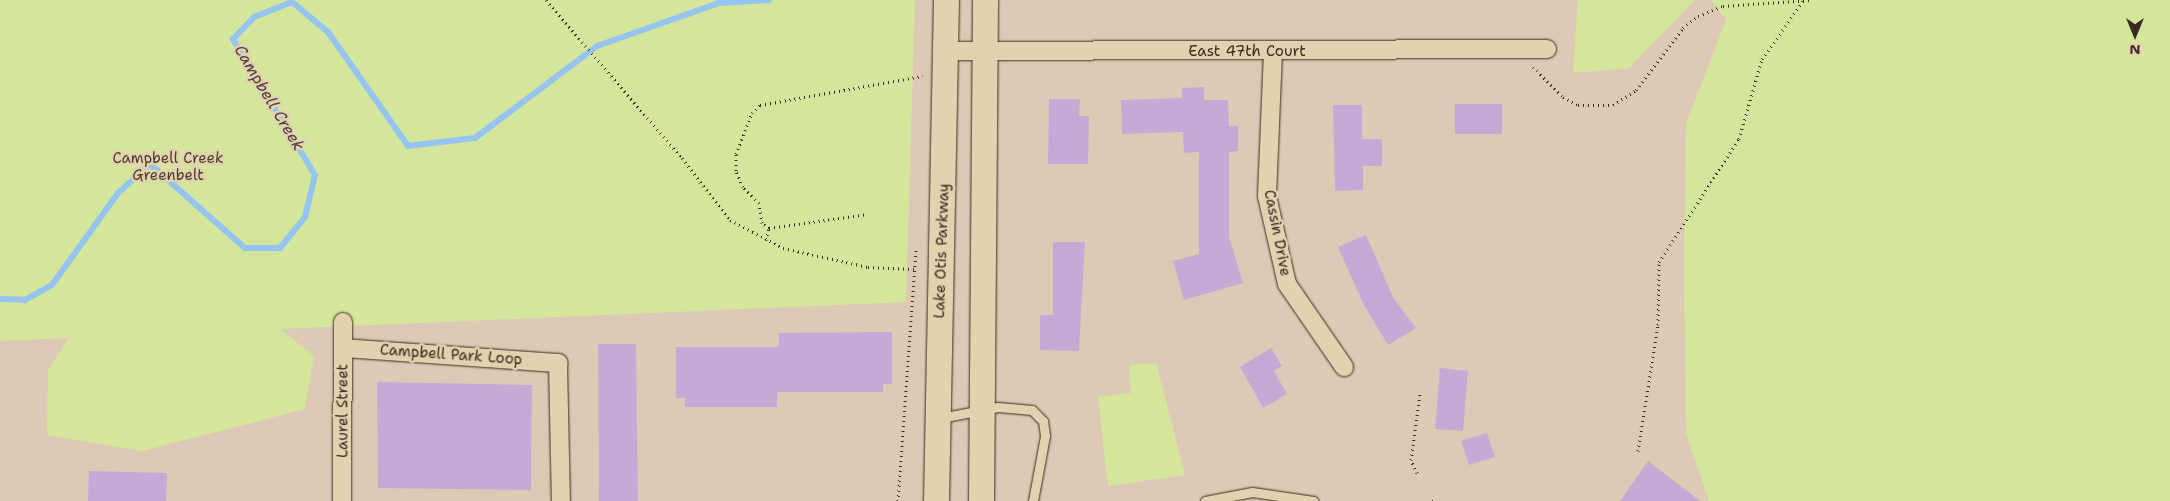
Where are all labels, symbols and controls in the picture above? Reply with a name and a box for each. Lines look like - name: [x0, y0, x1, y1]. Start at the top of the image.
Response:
- north arrow: [2110, 10, 2160, 60]
- text: N: [2129, 41, 2141, 59]
- water label: Campbell Creek: [230, 42, 308, 154]
- street label: East 47th Court: [1188, 43, 1306, 61]
- park label: Campbell Creek Greenbelt: [112, 149, 224, 184]
- street label: Lake Otis Parkway: [931, 183, 953, 319]
- street label: Cassin Drive: [1260, 188, 1294, 278]
- street label: Campbell Park Loop: [379, 341, 523, 369]
- street label: Laurel Street: [334, 364, 352, 458]

